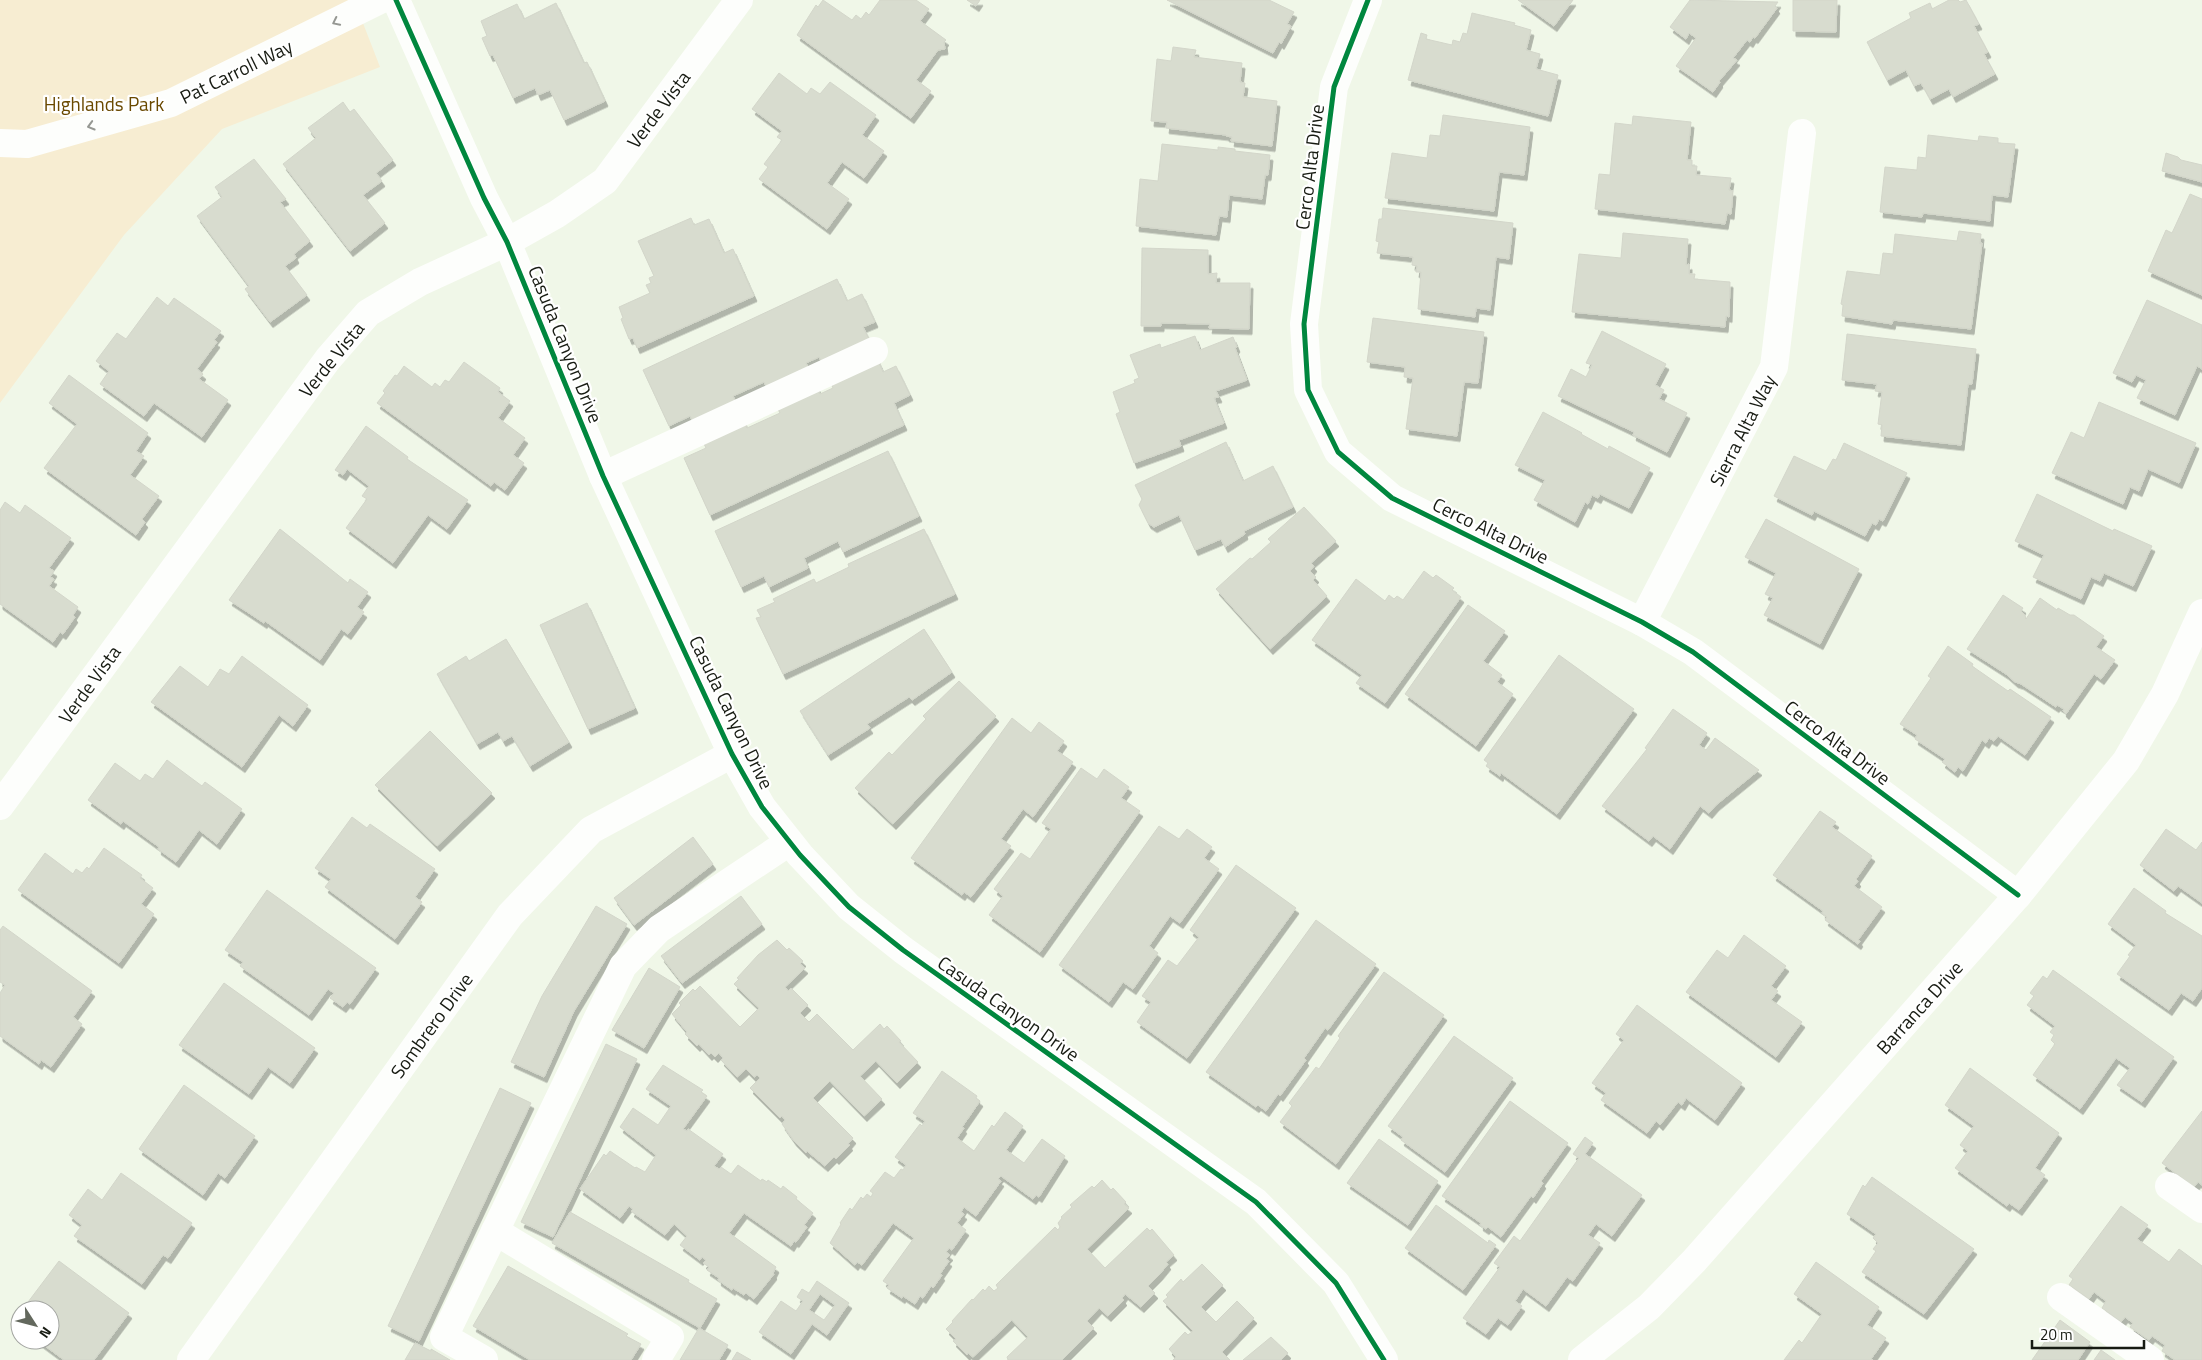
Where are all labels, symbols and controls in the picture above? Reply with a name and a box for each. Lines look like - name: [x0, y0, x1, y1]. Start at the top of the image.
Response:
- one-way arrow: [332, 16, 341, 26]
- street label: Pat Carroll Way: [175, 31, 297, 111]
- street label: Verde Vista: [619, 64, 697, 154]
- park label: Highlands Park: [44, 89, 164, 118]
- street label: Cerco Alta Drive: [1287, 103, 1331, 231]
- one-way arrow: [86, 120, 95, 131]
- street label: Casuda Canyon Drive: [521, 261, 611, 427]
- street label: Verde Vista: [291, 314, 371, 403]
- street label: Sierra Alta Way: [1701, 369, 1783, 491]
- street label: Cerco Alta Drive: [1428, 489, 1554, 571]
- street label: Casuda Canyon Drive: [682, 630, 782, 794]
- street label: Verde Vista: [51, 639, 128, 729]
- street label: Cerco Alta Drive: [1779, 692, 1897, 792]
- street label: Casuda Canyon Drive: [932, 948, 1086, 1068]
- street label: Barranca Drive: [1869, 954, 1969, 1060]
- street label: Sombrero Drive: [383, 966, 479, 1084]
- north arrow: [10, 1300, 60, 1350]
- scale bar: [2032, 1318, 2144, 1350]
- text: N: [35, 1323, 57, 1343]
- text: 20 m: [2040, 1323, 2073, 1346]

